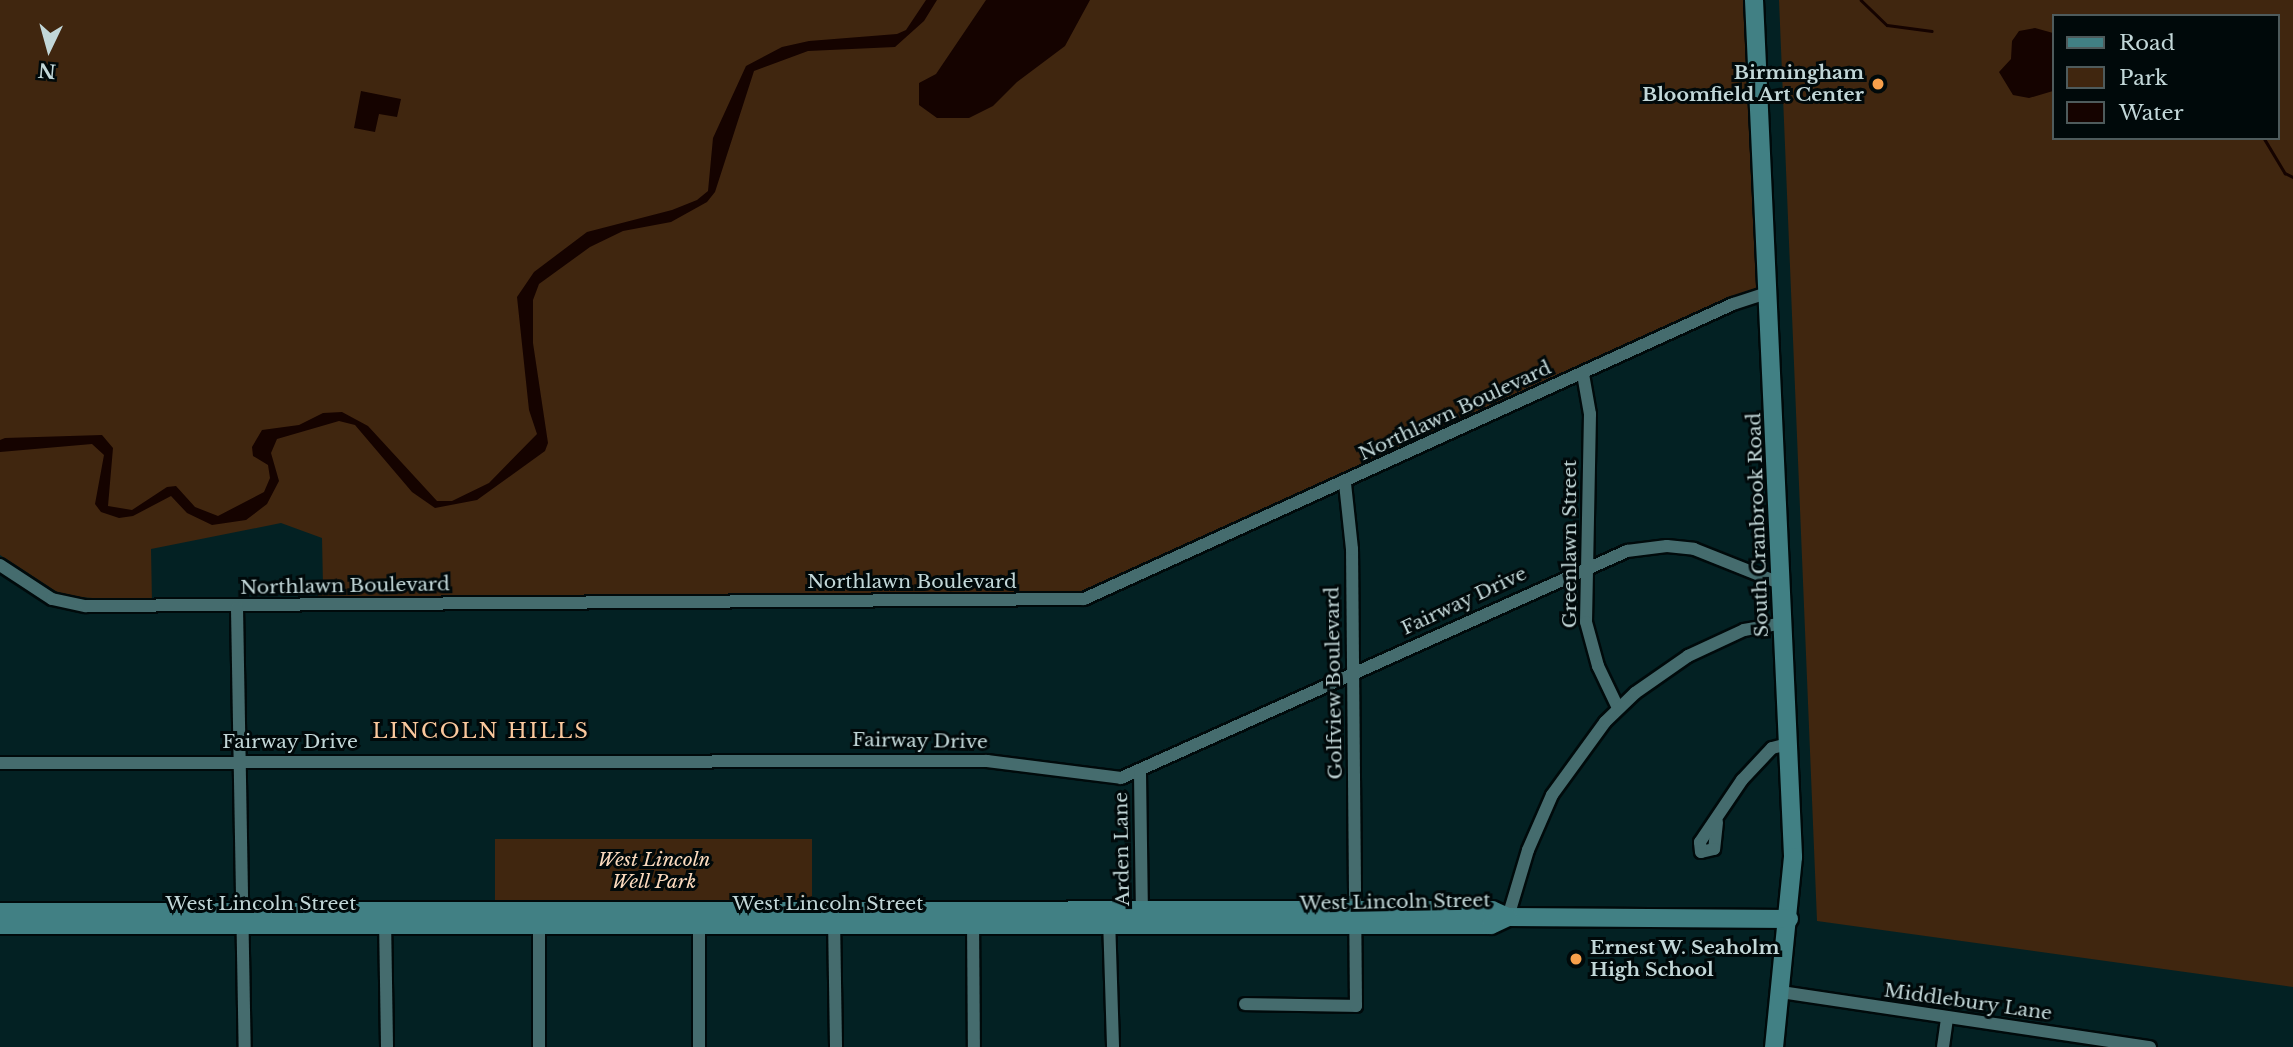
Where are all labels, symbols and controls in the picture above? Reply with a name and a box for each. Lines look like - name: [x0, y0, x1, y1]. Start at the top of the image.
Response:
- north arrow: [14, 14, 84, 84]
- legend: [2052, 14, 2279, 140]
- text: Road: [2119, 30, 2175, 56]
- text: N: [37, 58, 57, 83]
- place label: Birmingham Bloomfield Art Center: [1641, 62, 1864, 106]
- text: Park: [2119, 65, 2168, 91]
- marker: Birmingham Bloomfield Art Center: [1870, 76, 1886, 92]
- text: Water: [2119, 100, 2183, 126]
- street label: Northlawn Boulevard: [1355, 356, 1555, 466]
- street label: South Cranbrook Road: [1743, 412, 1773, 638]
- street label: Greenlawn Street: [1559, 460, 1581, 628]
- street label: Fairway Drive: [1397, 562, 1531, 640]
- street label: Northlawn Boulevard: [807, 571, 1017, 593]
- street label: Northlawn Boulevard: [240, 573, 450, 599]
- street label: Golfview Boulevard: [1321, 586, 1347, 780]
- district label: LINCOLN HILLS: [374, 718, 588, 744]
- street label: Fairway Drive: [852, 728, 988, 754]
- street label: Fairway Drive: [222, 731, 358, 753]
- street label: Arden Lane: [1110, 792, 1134, 906]
- park label: West Lincoln Well Park: [597, 849, 711, 893]
- street label: West Lincoln Street: [1299, 889, 1491, 915]
- street label: West Lincoln Street: [166, 893, 356, 915]
- street label: West Lincoln Street: [733, 893, 923, 915]
- place label: Ernest W. Seaholm High School: [1590, 937, 1780, 981]
- marker: Ernest W. Seaholm High School: [1568, 951, 1584, 967]
- street label: Middlebury Lane: [1882, 979, 2054, 1025]

